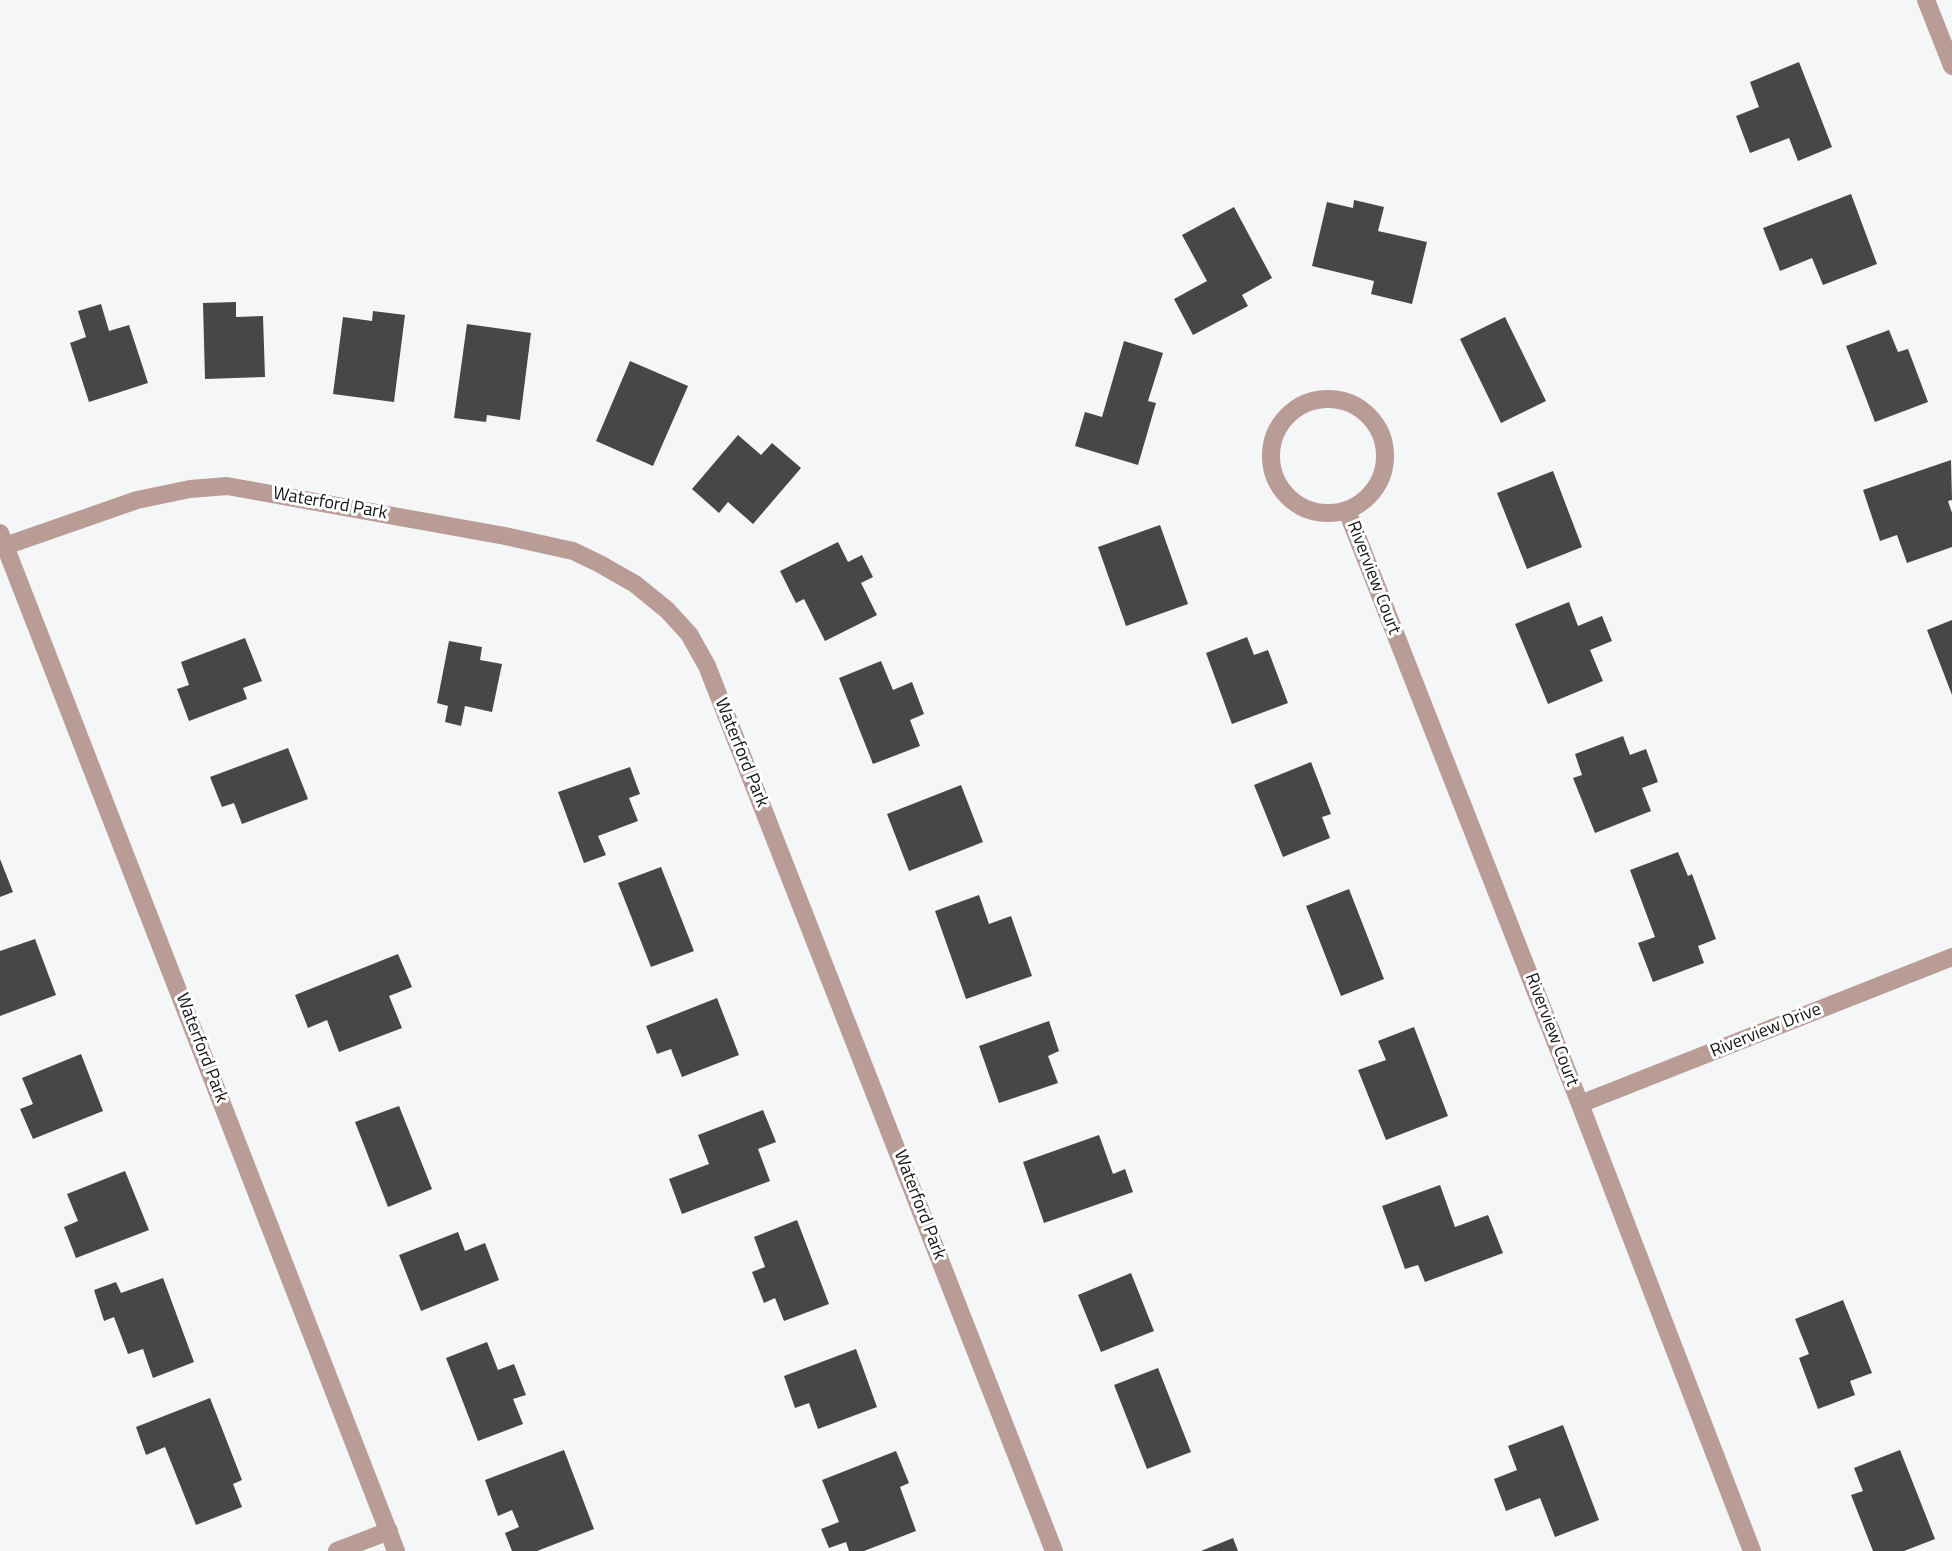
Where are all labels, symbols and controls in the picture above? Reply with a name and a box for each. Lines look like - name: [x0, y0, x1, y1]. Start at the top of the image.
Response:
- street label: Waterford Park: [271, 483, 389, 525]
- street label: Riverview Court: [1342, 518, 1404, 638]
- street label: Waterford Park: [709, 695, 773, 811]
- street label: Riverview Court: [1520, 970, 1582, 1090]
- street label: Waterford Park: [170, 990, 232, 1106]
- street label: Riverview Drive: [1707, 999, 1825, 1063]
- street label: Waterford Park: [888, 1147, 950, 1263]

